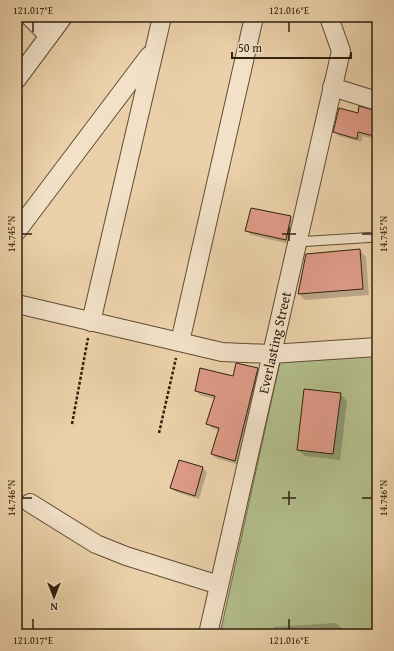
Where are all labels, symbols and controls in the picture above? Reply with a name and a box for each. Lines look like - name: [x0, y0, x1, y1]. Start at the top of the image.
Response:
- text: 121.017°E: [13, 3, 53, 18]
- text: 121.016°E: [269, 3, 309, 18]
- scale bar: [232, 34, 351, 60]
- text: 50 m: [238, 39, 262, 56]
- text: 14.745°N: [4, 215, 19, 252]
- text: 14.745°N: [376, 215, 391, 252]
- street label: Everlasting Street: [253, 289, 296, 396]
- text: 14.746°N: [4, 479, 19, 516]
- text: 14.746°N: [376, 479, 391, 516]
- north arrow: [34, 577, 74, 617]
- text: N: [50, 599, 58, 615]
- text: 121.017°E: [13, 633, 53, 648]
- text: 121.016°E: [269, 633, 309, 648]

